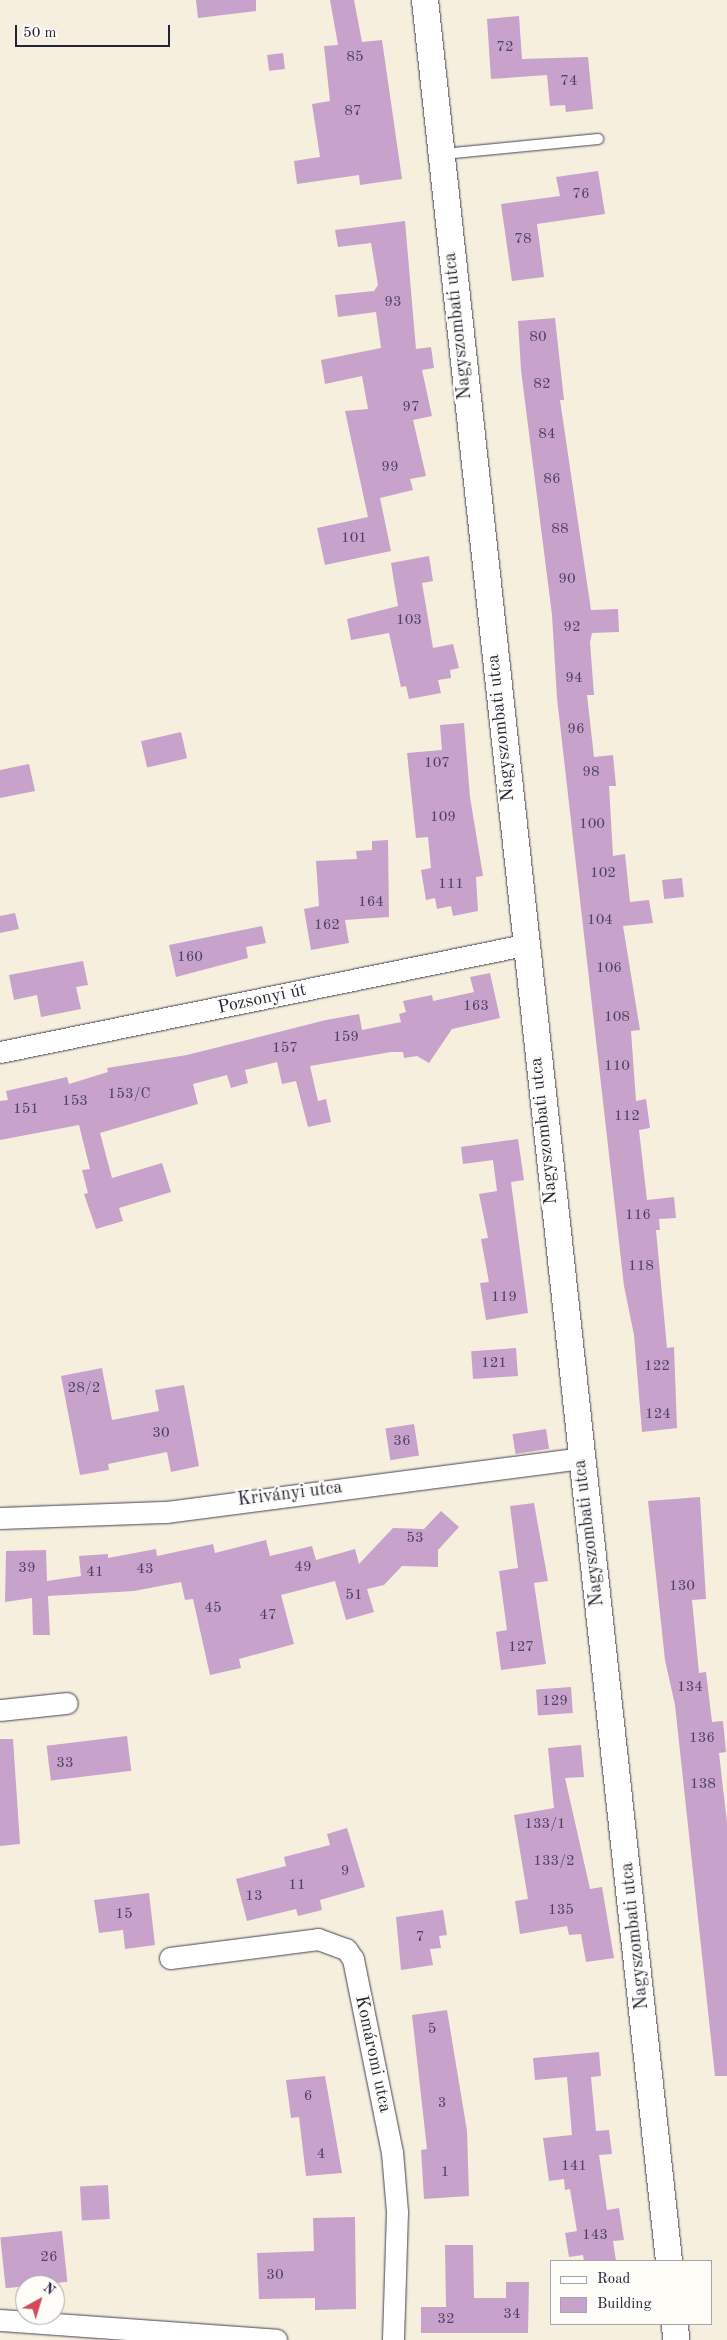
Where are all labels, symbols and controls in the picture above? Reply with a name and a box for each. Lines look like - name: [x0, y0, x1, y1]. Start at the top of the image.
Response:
- scale bar: [18, 15, 172, 47]
- text: 50 m: [23, 26, 57, 41]
- house number: 72: [496, 39, 514, 57]
- house number: 85: [346, 49, 364, 67]
- house number: 74: [560, 73, 578, 91]
- house number: 87: [344, 103, 362, 121]
- house number: 76: [572, 186, 590, 204]
- house number: 78: [514, 231, 532, 249]
- street label: Nagyszombati utca: [440, 251, 476, 401]
- house number: 93: [384, 294, 402, 312]
- house number: 80: [529, 329, 547, 347]
- house number: 82: [533, 376, 551, 394]
- house number: 97: [402, 399, 420, 417]
- house number: 84: [538, 426, 556, 444]
- house number: 99: [381, 459, 399, 477]
- house number: 86: [543, 471, 561, 489]
- house number: 88: [551, 521, 569, 539]
- house number: 101: [341, 530, 367, 548]
- house number: 90: [558, 571, 576, 589]
- house number: 103: [396, 612, 422, 630]
- house number: 92: [563, 619, 581, 637]
- street label: Nagyszombati utca: [483, 653, 519, 803]
- house number: 94: [565, 670, 583, 688]
- house number: 96: [567, 721, 585, 739]
- house number: 107: [424, 755, 450, 773]
- house number: 98: [582, 764, 600, 782]
- house number: 109: [430, 809, 456, 827]
- house number: 100: [579, 816, 605, 834]
- house number: 102: [590, 865, 616, 883]
- house number: 111: [438, 876, 464, 894]
- house number: 164: [358, 894, 384, 912]
- house number: 104: [587, 912, 613, 930]
- house number: 162: [314, 917, 340, 935]
- house number: 160: [177, 949, 203, 967]
- house number: 106: [596, 960, 622, 978]
- street label: Pozsonyi út: [216, 979, 308, 1019]
- house number: 163: [463, 998, 489, 1016]
- house number: 108: [604, 1009, 630, 1027]
- house number: 159: [333, 1029, 359, 1047]
- house number: 157: [272, 1040, 298, 1058]
- street label: Nagyszombati utca: [526, 1056, 562, 1206]
- house number: 110: [604, 1058, 630, 1076]
- house number: 153/C: [108, 1086, 150, 1104]
- house number: 153: [62, 1093, 88, 1111]
- house number: 151: [13, 1101, 39, 1119]
- house number: 112: [614, 1108, 640, 1126]
- house number: 116: [625, 1207, 651, 1225]
- house number: 118: [628, 1258, 654, 1276]
- house number: 119: [491, 1289, 517, 1307]
- house number: 121: [481, 1355, 507, 1373]
- house number: 122: [644, 1358, 670, 1376]
- house number: 28/2: [68, 1380, 100, 1398]
- house number: 124: [645, 1406, 671, 1424]
- house number: 30: [152, 1425, 170, 1443]
- house number: 36: [393, 1433, 411, 1451]
- street label: Nagyszombati utca: [569, 1458, 609, 1608]
- street label: Kriványi utca: [236, 1477, 344, 1511]
- house number: 53: [406, 1530, 424, 1548]
- house number: 49: [294, 1559, 312, 1577]
- house number: 39: [18, 1560, 36, 1578]
- house number: 43: [136, 1561, 154, 1579]
- house number: 41: [86, 1564, 104, 1582]
- house number: 130: [669, 1578, 695, 1596]
- house number: 51: [345, 1587, 363, 1605]
- house number: 45: [204, 1600, 222, 1618]
- house number: 47: [259, 1607, 277, 1625]
- house number: 127: [508, 1639, 534, 1657]
- house number: 134: [677, 1679, 703, 1697]
- house number: 129: [542, 1693, 568, 1711]
- house number: 136: [689, 1730, 715, 1748]
- house number: 33: [56, 1755, 74, 1773]
- house number: 138: [690, 1776, 716, 1794]
- house number: 133/1: [524, 1816, 566, 1834]
- house number: 133/2: [533, 1853, 575, 1871]
- street label: Nagyszombati utca: [617, 1861, 653, 2011]
- house number: 9: [341, 1863, 349, 1881]
- house number: 11: [288, 1877, 306, 1895]
- house number: 13: [245, 1888, 263, 1906]
- house number: 135: [548, 1902, 574, 1920]
- house number: 15: [115, 1906, 133, 1924]
- house number: 7: [416, 1929, 424, 1947]
- street label: Komáromi utca: [350, 1994, 396, 2114]
- house number: 5: [428, 2021, 436, 2039]
- house number: 6: [304, 2088, 312, 2106]
- house number: 3: [438, 2095, 446, 2113]
- house number: 4: [317, 2146, 325, 2164]
- house number: 141: [561, 2158, 587, 2176]
- house number: 1: [441, 2164, 449, 2182]
- house number: 143: [582, 2227, 608, 2245]
- house number: 26: [40, 2249, 58, 2267]
- legend: [550, 2260, 712, 2325]
- house number: 30: [266, 2267, 284, 2285]
- text: Road: [597, 2272, 630, 2287]
- north arrow: [15, 2275, 65, 2325]
- text: N: [40, 2280, 57, 2298]
- text: Building: [597, 2297, 652, 2312]
- house number: 34: [503, 2306, 521, 2324]
- house number: 32: [437, 2311, 455, 2329]

